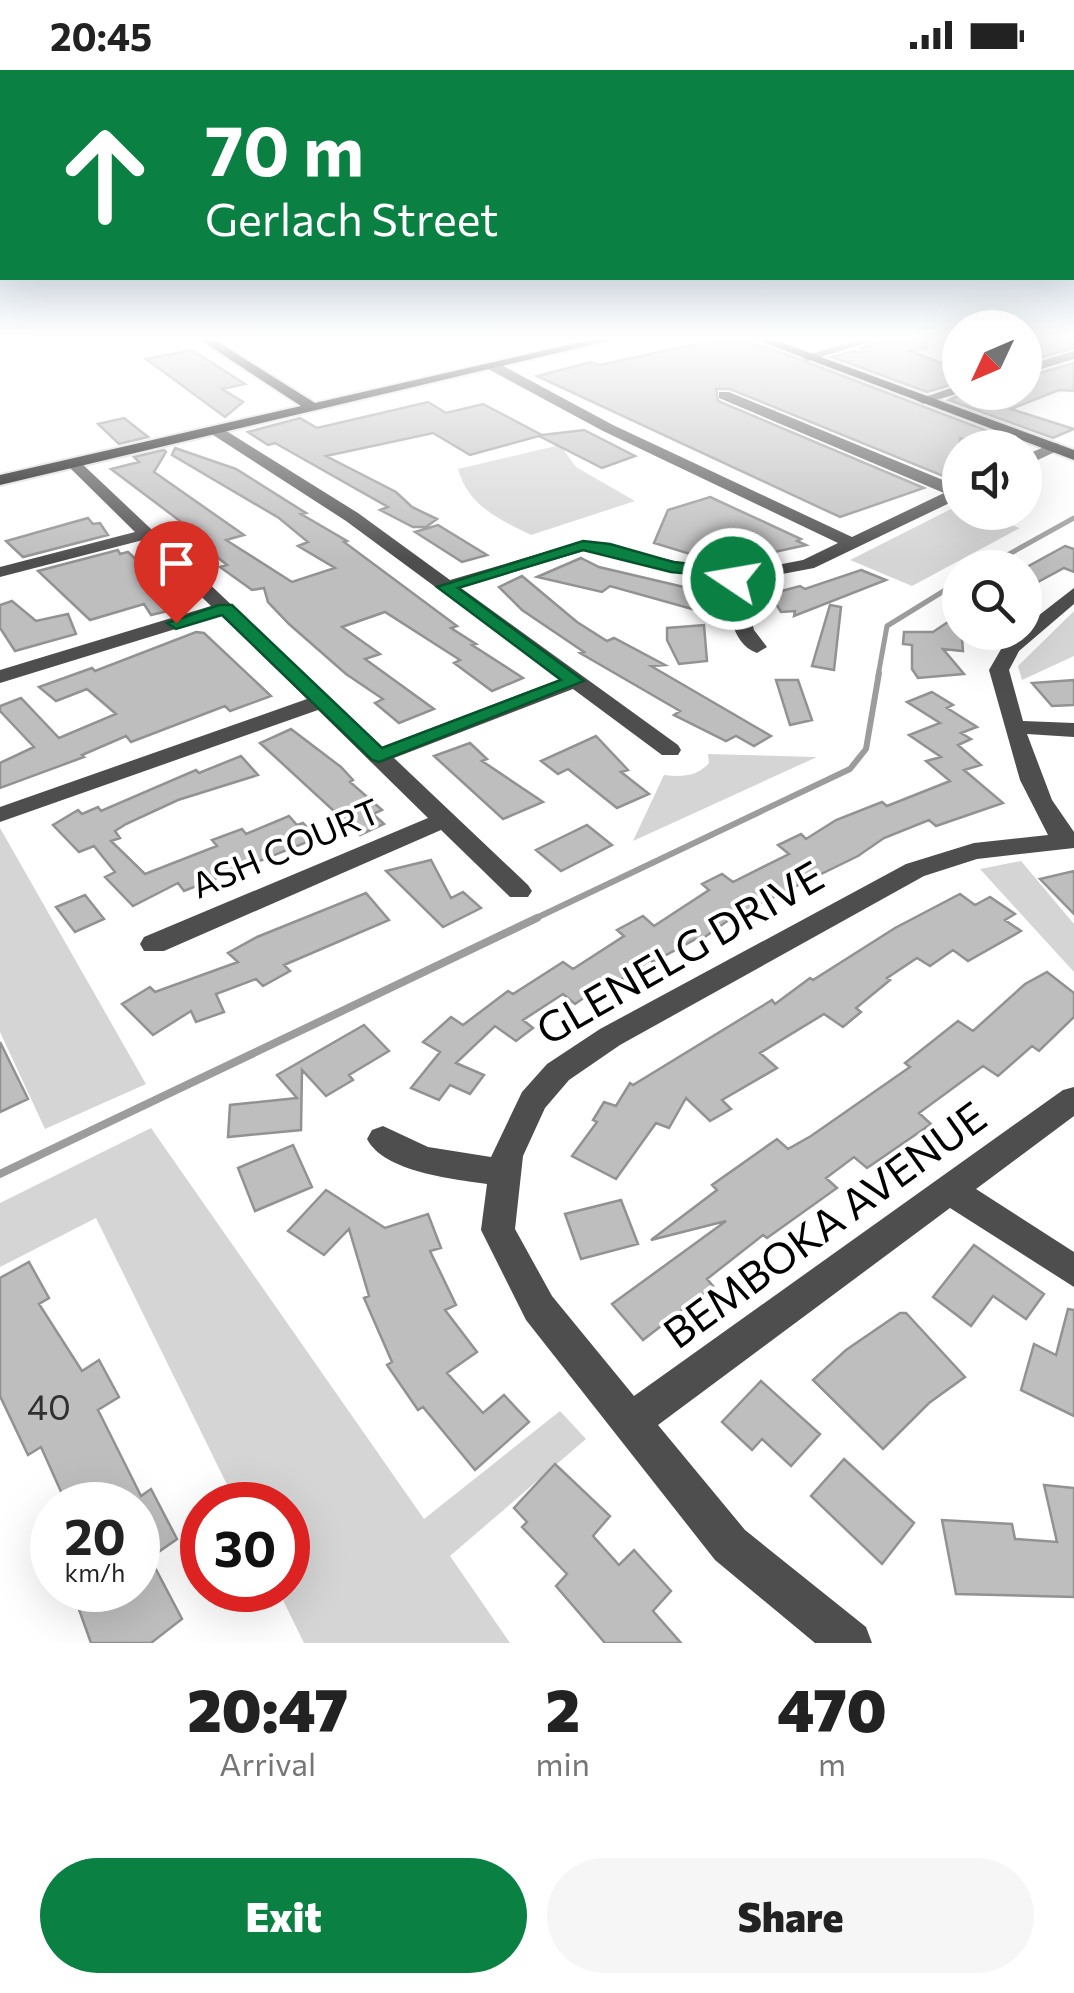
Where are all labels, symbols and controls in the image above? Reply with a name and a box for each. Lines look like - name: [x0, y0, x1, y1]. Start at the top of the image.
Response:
- text: 20:45: [50, 12, 152, 59]
- text: 70 m: [205, 105, 364, 190]
- icon: ahead: [40, 110, 170, 240]
- text: Gerlach Street: [205, 190, 499, 245]
- north arrow: [942, 310, 1042, 410]
- map controls: [942, 310, 1042, 650]
- button: sound: [942, 430, 1042, 530]
- pin: [134, 521, 219, 624]
- position arrow: [681, 527, 785, 631]
- icon: arrive: [149, 536, 204, 591]
- button: search: [942, 550, 1042, 650]
- street label: ASH COURT: [184, 788, 386, 906]
- street label: GLENELG DRIVE: [526, 848, 832, 1055]
- street label: BEMBOKA AVENUE: [652, 1089, 995, 1358]
- house number: 40: [27, 1384, 71, 1427]
- speed limit sign: 30: [180, 1482, 310, 1612]
- text: 20: [64, 1504, 126, 1565]
- text: km/h: [65, 1557, 125, 1587]
- text: 20:47: [187, 1671, 348, 1744]
- text: 2: [545, 1671, 580, 1744]
- text: 470: [777, 1671, 887, 1744]
- text: Arrival: [219, 1743, 316, 1783]
- text: min: [535, 1743, 590, 1783]
- text: m: [818, 1743, 846, 1783]
- button: Exit: [40, 1858, 527, 1973]
- button: Share: [547, 1858, 1034, 1973]

